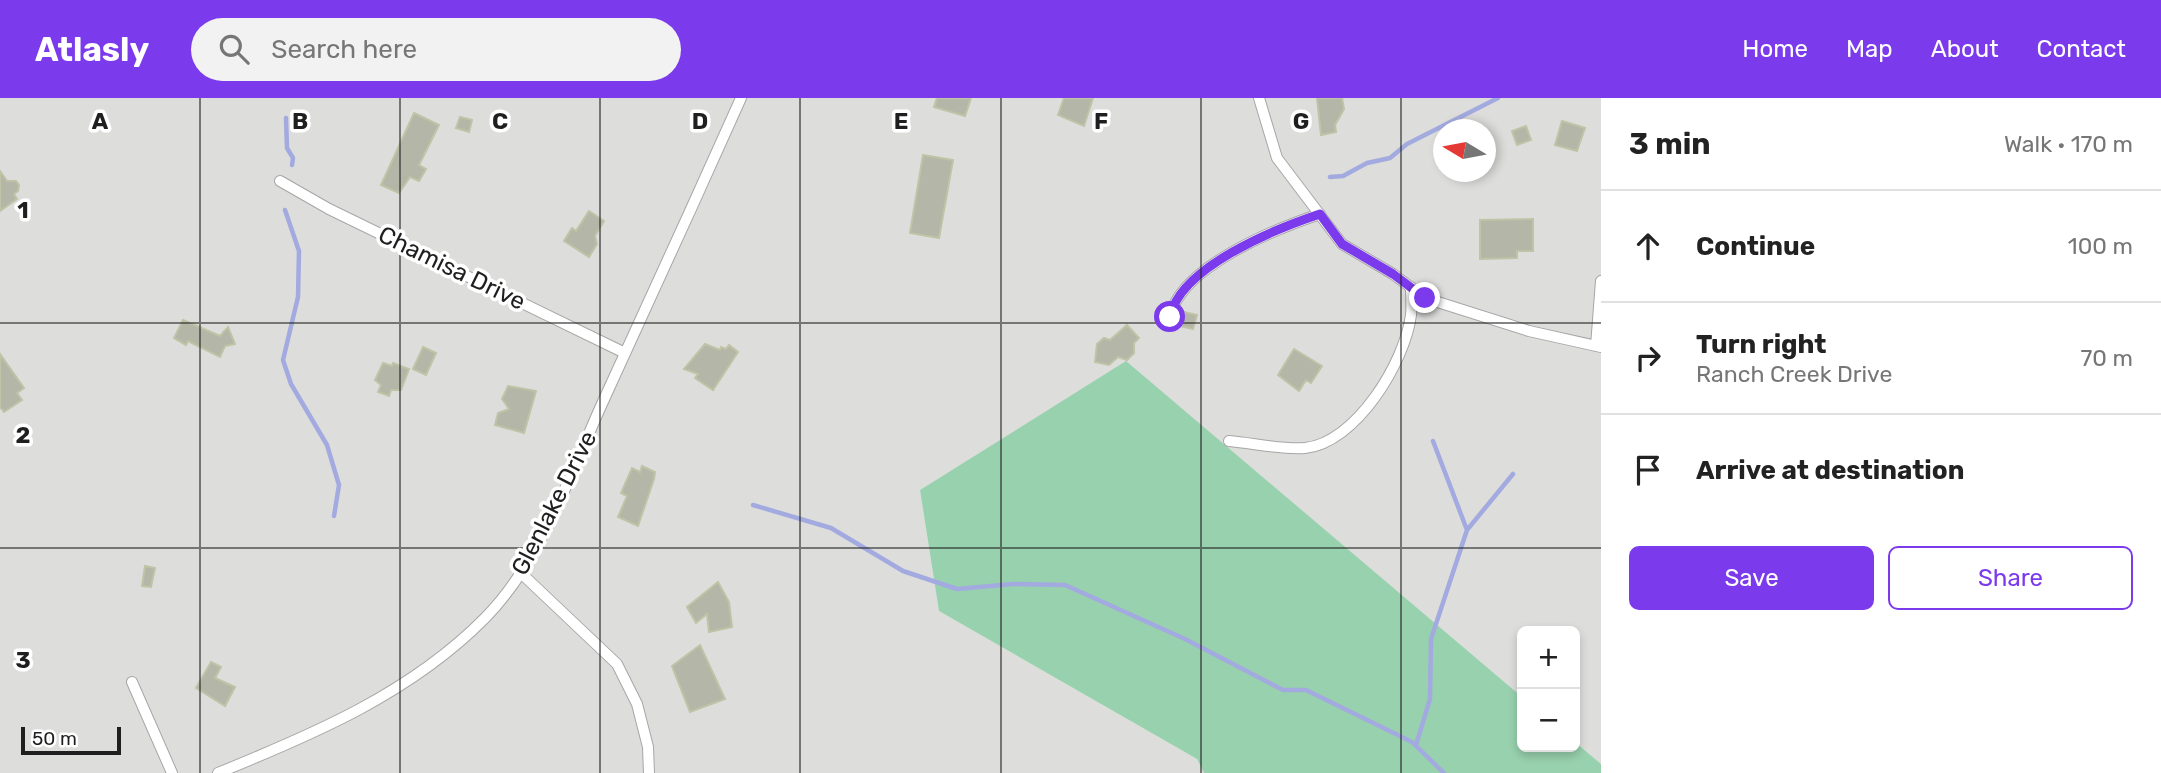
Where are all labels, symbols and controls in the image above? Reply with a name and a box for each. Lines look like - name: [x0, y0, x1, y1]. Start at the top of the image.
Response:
- search box: [191, 18, 681, 81]
- text: Atlasly: [35, 30, 149, 69]
- icon: search: [215, 30, 253, 68]
- text: Search here: [271, 34, 417, 65]
- text: Home: [1742, 35, 1808, 63]
- text: Map: [1846, 35, 1893, 63]
- text: About: [1931, 35, 1999, 63]
- text: Contact: [2037, 35, 2126, 63]
- text: A: [92, 107, 109, 135]
- text: B: [292, 107, 308, 135]
- text: C: [492, 107, 508, 135]
- text: D: [692, 107, 708, 135]
- text: E: [894, 107, 908, 135]
- text: F: [1094, 107, 1108, 135]
- text: G: [1293, 107, 1309, 135]
- north arrow: [1433, 119, 1496, 182]
- text: 3 min: [1629, 126, 1711, 162]
- text: Walk · 170 m: [2004, 130, 2133, 158]
- text: 1: [17, 196, 29, 224]
- street label: Chamisa Drive: [374, 220, 530, 316]
- icon: ahead: [1629, 227, 1667, 265]
- text: Continue: [1696, 231, 1815, 262]
- text: 100 m: [2068, 232, 2133, 260]
- route end: [1409, 282, 1440, 313]
- route start: [1154, 301, 1185, 332]
- text: Turn right: [1696, 329, 1826, 360]
- icon: right: [1629, 339, 1667, 377]
- text: 70 m: [2081, 344, 2133, 372]
- text: Ranch Creek Drive: [1696, 360, 1892, 388]
- text: 2: [16, 421, 30, 449]
- street label: Glenlake Drive: [506, 426, 602, 580]
- icon: arrive: [1629, 451, 1667, 489]
- text: Arrive at destination: [1696, 455, 1964, 486]
- button: Save: [1629, 546, 1874, 610]
- button: Share: [1888, 546, 2133, 610]
- map controls: [1517, 626, 1580, 752]
- button: +: [1517, 626, 1580, 689]
- text: 3: [15, 646, 31, 674]
- button: −: [1517, 689, 1580, 752]
- scale bar: [21, 724, 121, 756]
- text: 50 m: [32, 727, 77, 750]

